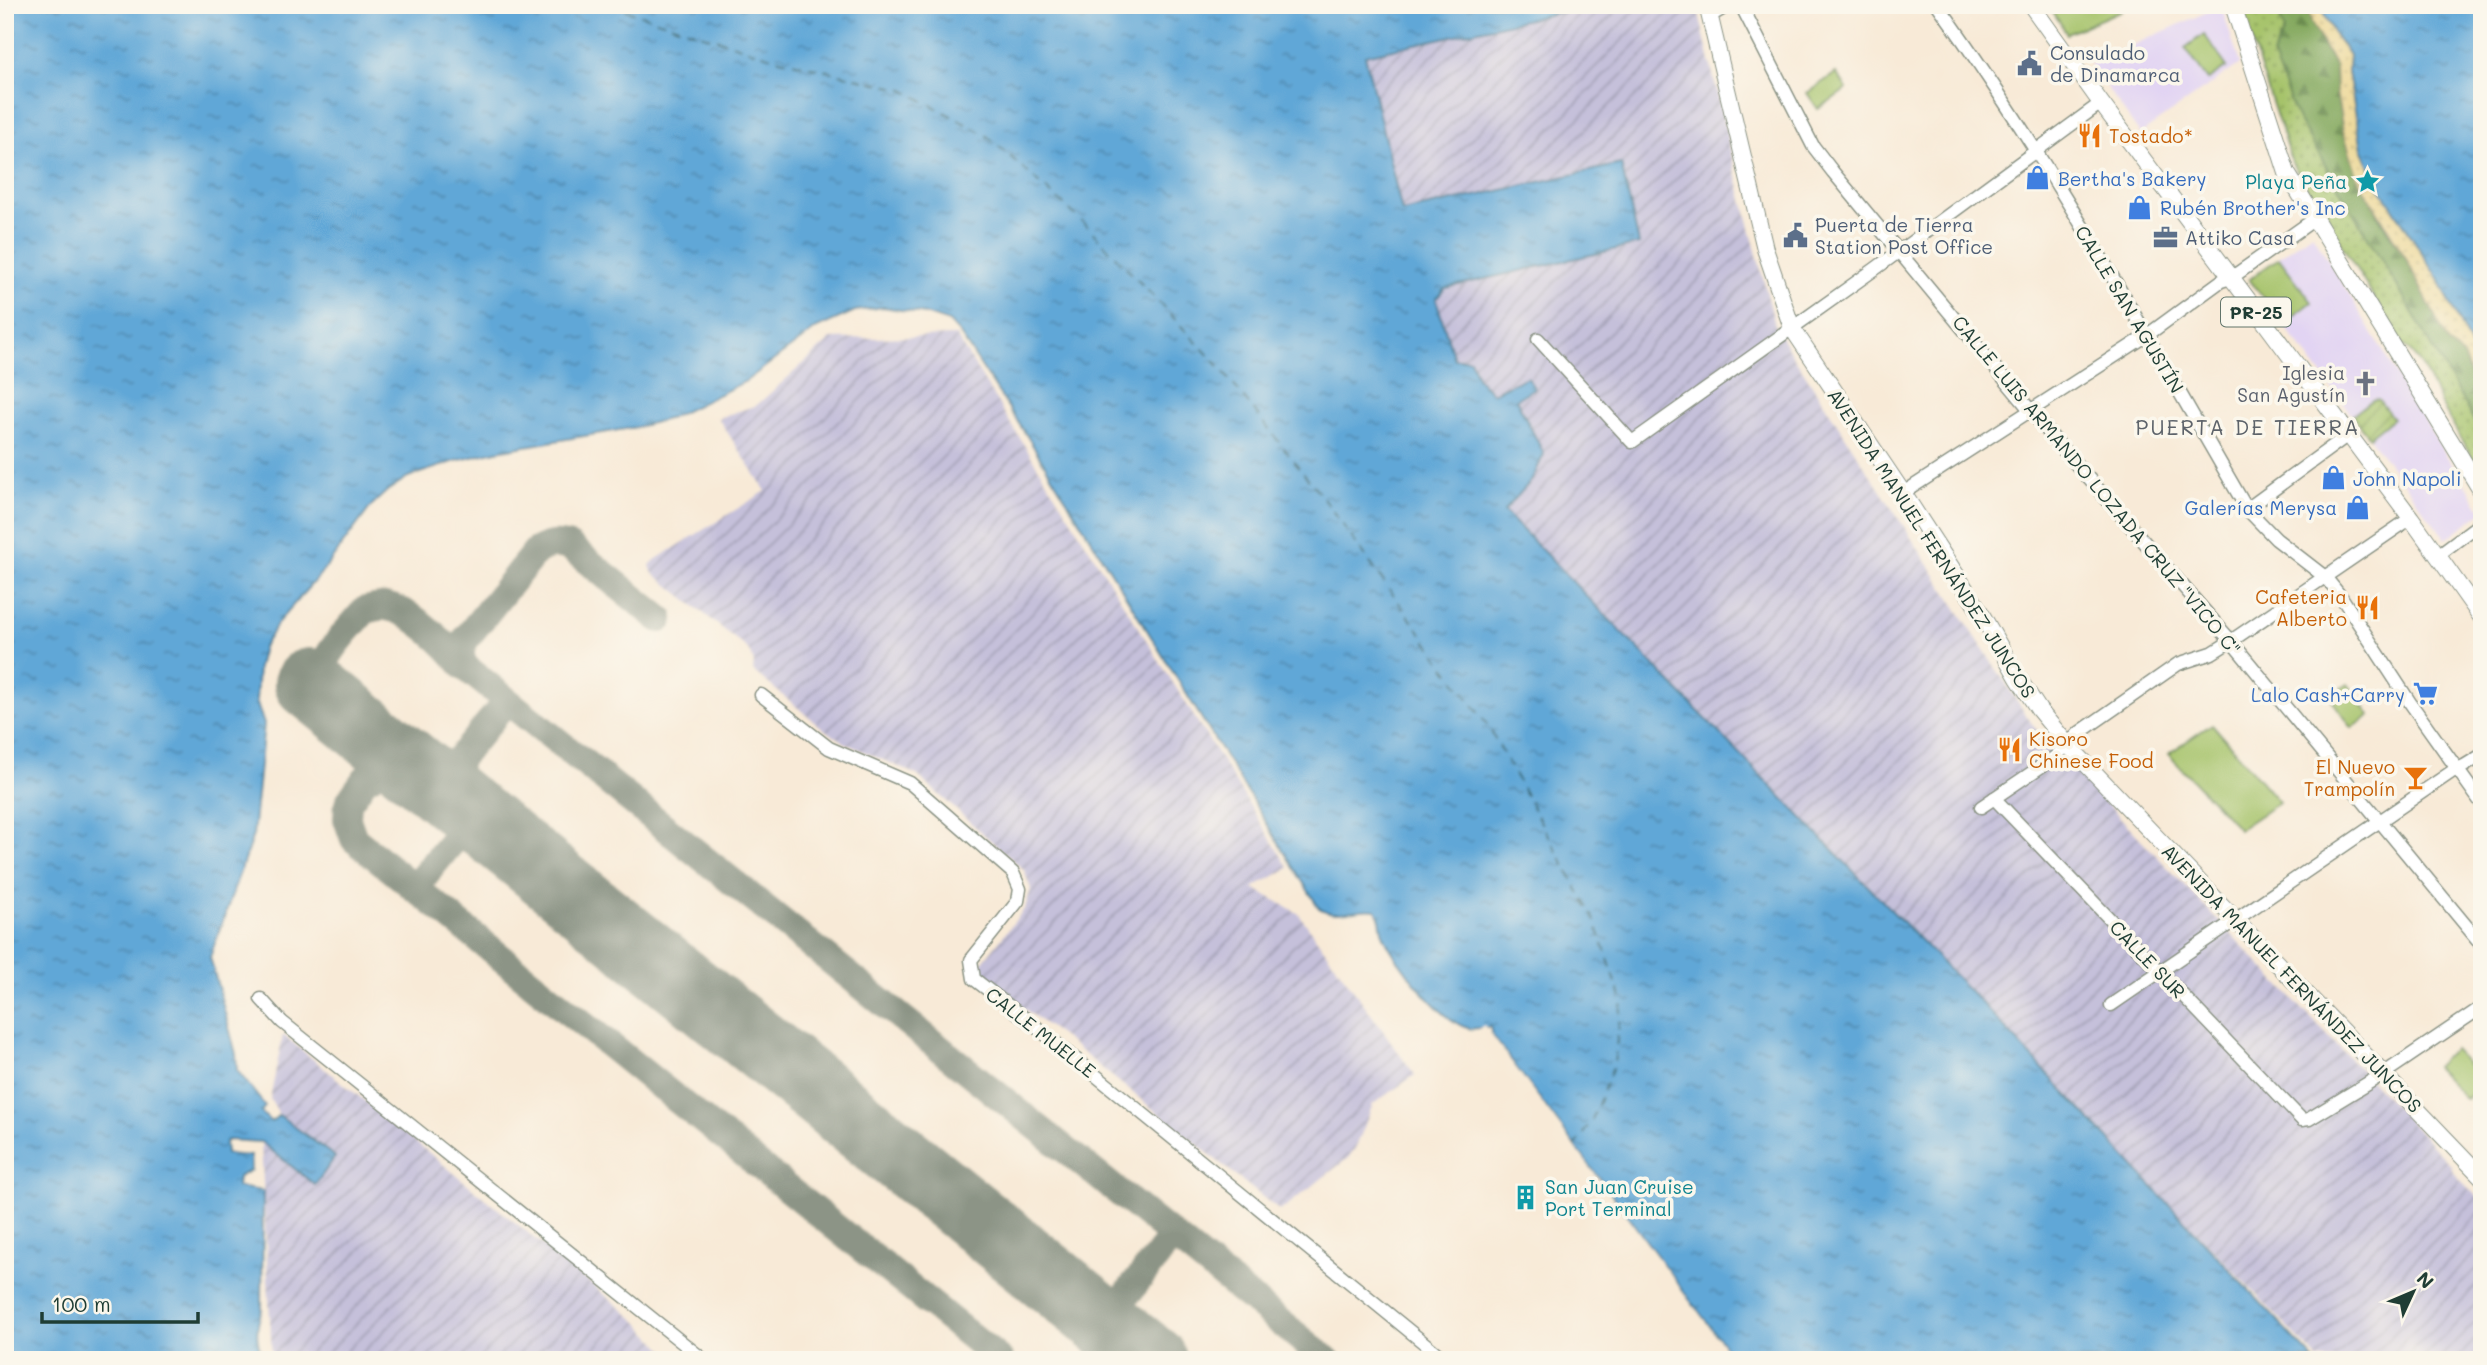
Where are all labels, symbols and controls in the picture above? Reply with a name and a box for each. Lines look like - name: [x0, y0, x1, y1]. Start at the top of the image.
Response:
- place label: Consulado de Dinamarca: [2050, 40, 2181, 87]
- public building icon: Consulado de Dinamarca: [2016, 49, 2044, 77]
- restaurant icon: Tostado*: [2075, 121, 2103, 149]
- place label: Tostado*: [2109, 123, 2193, 148]
- shop icon: Bertha's Bakery: [2024, 164, 2052, 192]
- place label: Bertha's Bakery: [2058, 166, 2206, 191]
- place icon: Playa Peña: [2353, 167, 2381, 195]
- place label: Playa Peña: [2245, 169, 2347, 194]
- shop icon: Rubén Brother's Inc: [2126, 193, 2154, 221]
- place label: Rubén Brother's Inc: [2160, 195, 2346, 220]
- place label: Puerta de Tierra Station Post Office: [1815, 212, 1993, 259]
- public building icon: Puerta de Tierra Station Post Office: [1781, 221, 1809, 249]
- street label: CALLE SAN AGUSTÍN: [2070, 221, 2190, 397]
- office icon: Attiko Casa: [2151, 223, 2179, 251]
- place label: Attiko Casa: [2185, 225, 2295, 250]
- road number: PR-25: [2221, 298, 2291, 326]
- street label: CALLE LUIS ARMANDO LOZADA CRUZ "VICO C": [1947, 310, 2247, 660]
- place label: Iglesia San Agustín: [2237, 360, 2345, 407]
- church icon: Iglesia San Agustín: [2351, 369, 2379, 397]
- street label: AVENIDA MANUEL FERNÁNDEZ JUNCOS: [1822, 384, 2042, 702]
- district label: PUERTA DE TIERRA: [2136, 413, 2360, 440]
- shop icon: John Napoli: [2319, 464, 2347, 492]
- place label: John Napoli: [2353, 466, 2461, 491]
- shop icon: Galerías Merysa: [2343, 493, 2371, 521]
- place label: Galerías Merysa: [2184, 495, 2337, 520]
- place label: Cafeteria Alberto: [2255, 584, 2347, 631]
- restaurant icon: Cafeteria Alberto: [2353, 593, 2381, 621]
- supermarket icon: Lalo Cash+Carry: [2411, 680, 2439, 708]
- place label: Lalo Cash+Carry: [2251, 682, 2405, 707]
- place label: Kisoro Chinese Food: [2029, 726, 2154, 773]
- restaurant icon: Kisoro Chinese Food: [1995, 735, 2023, 763]
- place label: El Nuevo Trampolín: [2304, 754, 2395, 801]
- bar icon: El Nuevo Trampolín: [2401, 763, 2429, 791]
- street label: AVENIDA MANUEL FERNÁNDEZ JUNCOS: [2157, 838, 2427, 1118]
- street label: CALLE SUR: [2105, 915, 2191, 1003]
- street label: CALLE MUELLE: [981, 981, 1101, 1083]
- place label: San Juan Cruise Port Terminal: [1545, 1174, 1694, 1221]
- building icon: San Juan Cruise Port Terminal: [1511, 1183, 1539, 1211]
- north arrow: [2378, 1256, 2448, 1326]
- text: N: [2412, 1266, 2440, 1294]
- scale bar: [42, 1281, 198, 1325]
- text: 100 m: [52, 1290, 111, 1317]

